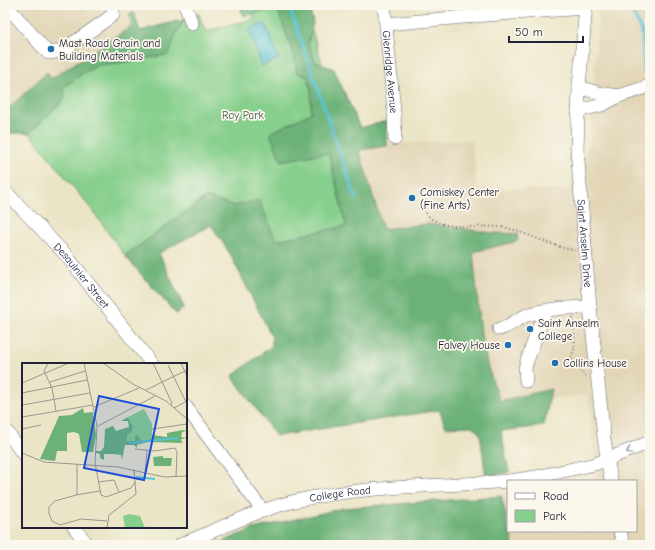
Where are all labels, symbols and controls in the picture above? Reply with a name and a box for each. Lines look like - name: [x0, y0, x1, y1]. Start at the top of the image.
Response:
- scale bar: [509, 18, 583, 44]
- text: 50 m: [515, 25, 543, 39]
- street label: Glenridge Avenue: [379, 30, 400, 114]
- place label: Mast Road Grain and Building Materials: [59, 37, 160, 63]
- marker: Mast Road Grain and Building Materials: [46, 44, 56, 54]
- park label: Roy Park: [222, 109, 265, 122]
- place label: Comiskey Center (Fine Arts): [420, 186, 500, 212]
- marker: Comiskey Center (Fine Arts): [407, 193, 417, 203]
- street label: Saint Anselm Drive: [574, 199, 594, 289]
- street label: Desaulnier Street: [51, 240, 112, 312]
- place label: Saint Anselm College: [538, 317, 599, 343]
- marker: Saint Anselm College: [525, 324, 535, 334]
- place label: Falvey House: [438, 339, 500, 352]
- marker: Falvey House: [503, 340, 513, 350]
- place label: Collins House: [563, 357, 627, 370]
- marker: Collins House: [550, 358, 560, 368]
- inset map: [22, 363, 187, 528]
- one-way arrow: [625, 446, 632, 454]
- legend: [507, 480, 637, 532]
- street label: College Road: [308, 484, 372, 505]
- text: Road: [543, 489, 569, 503]
- text: Park: [543, 509, 566, 523]

